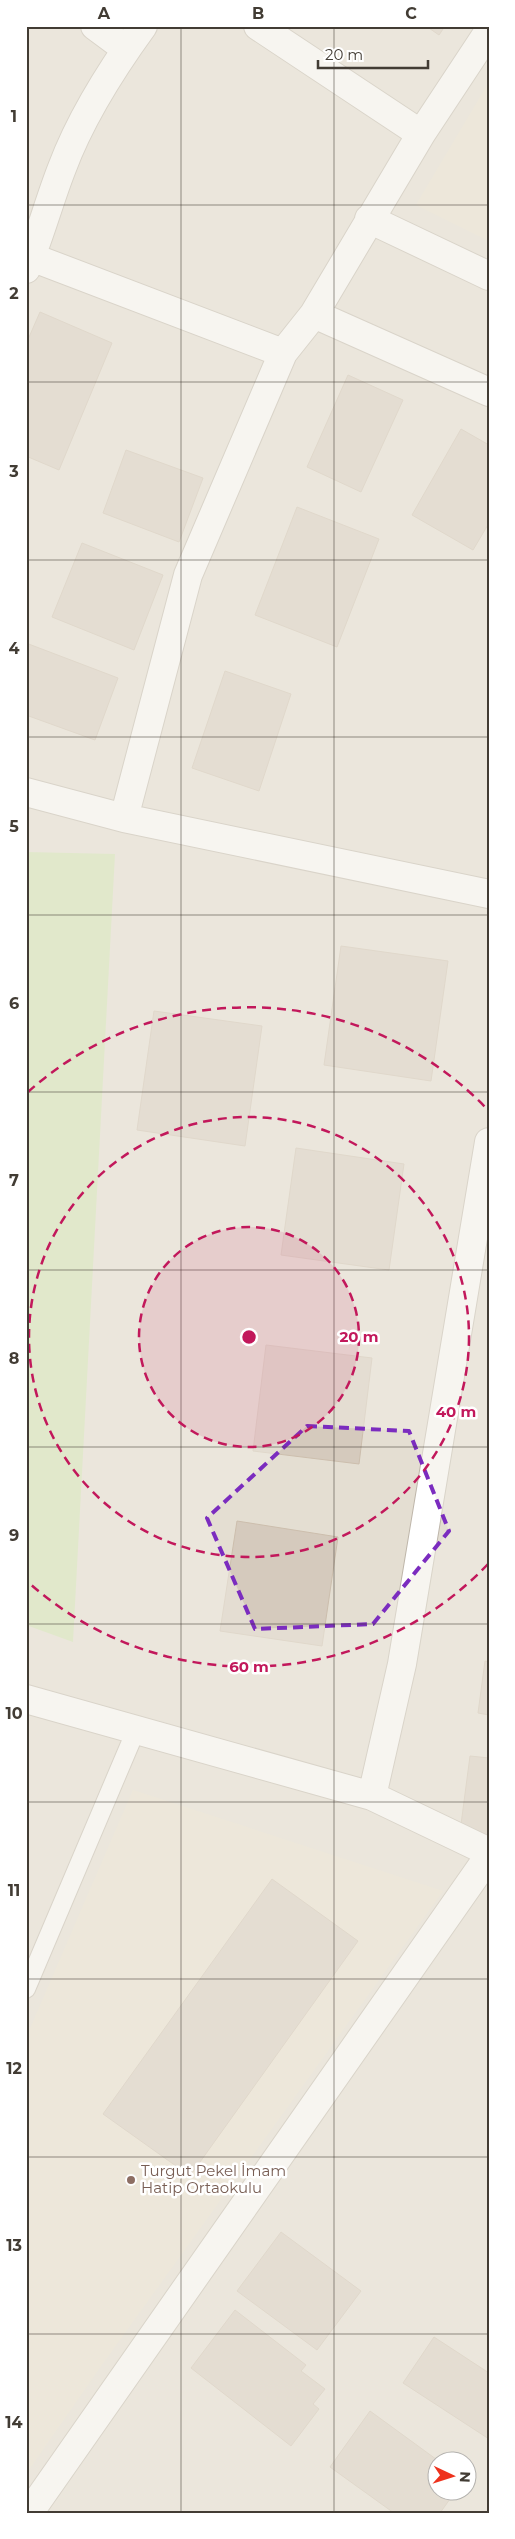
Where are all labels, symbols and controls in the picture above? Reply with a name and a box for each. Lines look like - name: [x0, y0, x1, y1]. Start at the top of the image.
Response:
- text: A: [97, 4, 111, 23]
- text: B: [252, 4, 264, 23]
- text: C: [405, 4, 417, 23]
- scale bar: [318, 38, 428, 70]
- text: 20 m: [325, 45, 363, 64]
- text: 1: [11, 107, 17, 126]
- text: 2: [9, 284, 19, 303]
- text: 3: [8, 462, 19, 481]
- text: 4: [8, 639, 20, 658]
- text: 5: [9, 817, 19, 836]
- text: 6: [9, 994, 19, 1013]
- text: 7: [9, 1171, 19, 1190]
- text: 20 m: [339, 1327, 379, 1346]
- centre of rings: [240, 1328, 258, 1346]
- text: 8: [9, 1349, 19, 1368]
- text: 40 m: [436, 1402, 476, 1421]
- text: 9: [9, 1526, 19, 1545]
- text: 60 m: [229, 1657, 269, 1676]
- text: 10: [5, 1704, 23, 1723]
- text: 11: [8, 1881, 20, 1900]
- text: 12: [6, 2059, 22, 2078]
- place label: Turgut Pekel İmam Hatip Ortaokulu: [141, 2161, 286, 2197]
- marker: Turgut Pekel İmam Hatip Ortaokulu: [125, 2174, 137, 2186]
- text: 13: [6, 2236, 22, 2255]
- text: 14: [5, 2413, 23, 2432]
- north arrow: [428, 2452, 478, 2502]
- text: N: [456, 2471, 474, 2483]

